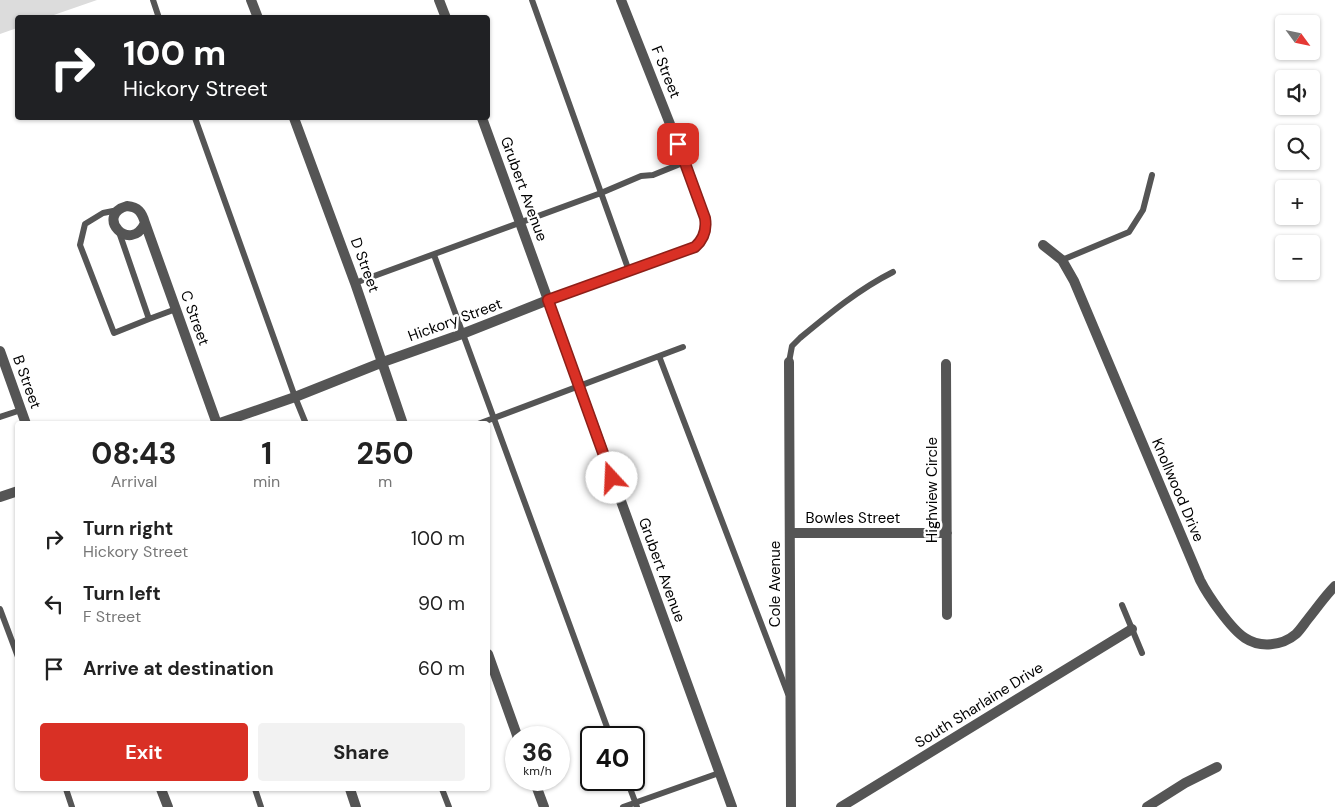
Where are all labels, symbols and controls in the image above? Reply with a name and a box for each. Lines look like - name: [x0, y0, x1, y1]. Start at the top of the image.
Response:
- north arrow: [1275, 15, 1320, 60]
- map controls: [1275, 15, 1320, 280]
- text: 100 m: [123, 30, 226, 76]
- icon: right: [40, 35, 105, 100]
- street label: F Street: [647, 43, 686, 101]
- button: sound: [1275, 70, 1320, 115]
- text: Hickory Street: [123, 74, 268, 103]
- pin: [657, 123, 699, 165]
- button: search: [1275, 125, 1320, 170]
- icon: arrive: [664, 130, 692, 158]
- street label: Grubert Avenue: [496, 134, 552, 244]
- button: +: [1275, 180, 1320, 225]
- street label: D Street: [346, 235, 384, 295]
- button: −: [1275, 235, 1320, 280]
- street label: C Street: [176, 288, 214, 348]
- street label: Hickory Street: [405, 294, 505, 346]
- street label: B Street: [8, 352, 46, 412]
- text: 08:43: [91, 434, 177, 473]
- text: 1: [261, 434, 272, 473]
- text: 250: [357, 434, 414, 473]
- street label: Knollwood Drive: [1147, 435, 1209, 545]
- street label: Highview Circle: [922, 437, 942, 543]
- position arrow: [585, 451, 637, 503]
- text: Arrival: [111, 471, 157, 492]
- text: min: [253, 471, 280, 492]
- text: m: [378, 471, 392, 492]
- street label: Bowles Street: [806, 508, 901, 528]
- street label: Grubert Avenue: [634, 515, 690, 625]
- text: Turn right: [83, 516, 173, 541]
- icon: right: [40, 525, 68, 553]
- text: 100 m: [411, 526, 465, 551]
- text: Hickory Street: [83, 541, 188, 562]
- street label: Cole Avenue: [765, 541, 785, 627]
- text: Turn left: [83, 581, 161, 606]
- icon: left: [40, 590, 68, 618]
- text: 90 m: [418, 591, 465, 616]
- text: F Street: [83, 606, 141, 627]
- icon: arrive: [40, 655, 68, 683]
- text: Arrive at destination: [83, 656, 274, 681]
- text: 60 m: [418, 656, 465, 681]
- street label: South Sharlaine Drive: [911, 657, 1047, 753]
- button: Exit: [40, 723, 248, 781]
- button: Share: [258, 723, 465, 781]
- speed limit sign: 40: [580, 726, 645, 791]
- text: 36: [522, 736, 553, 769]
- text: km/h: [523, 763, 552, 779]

